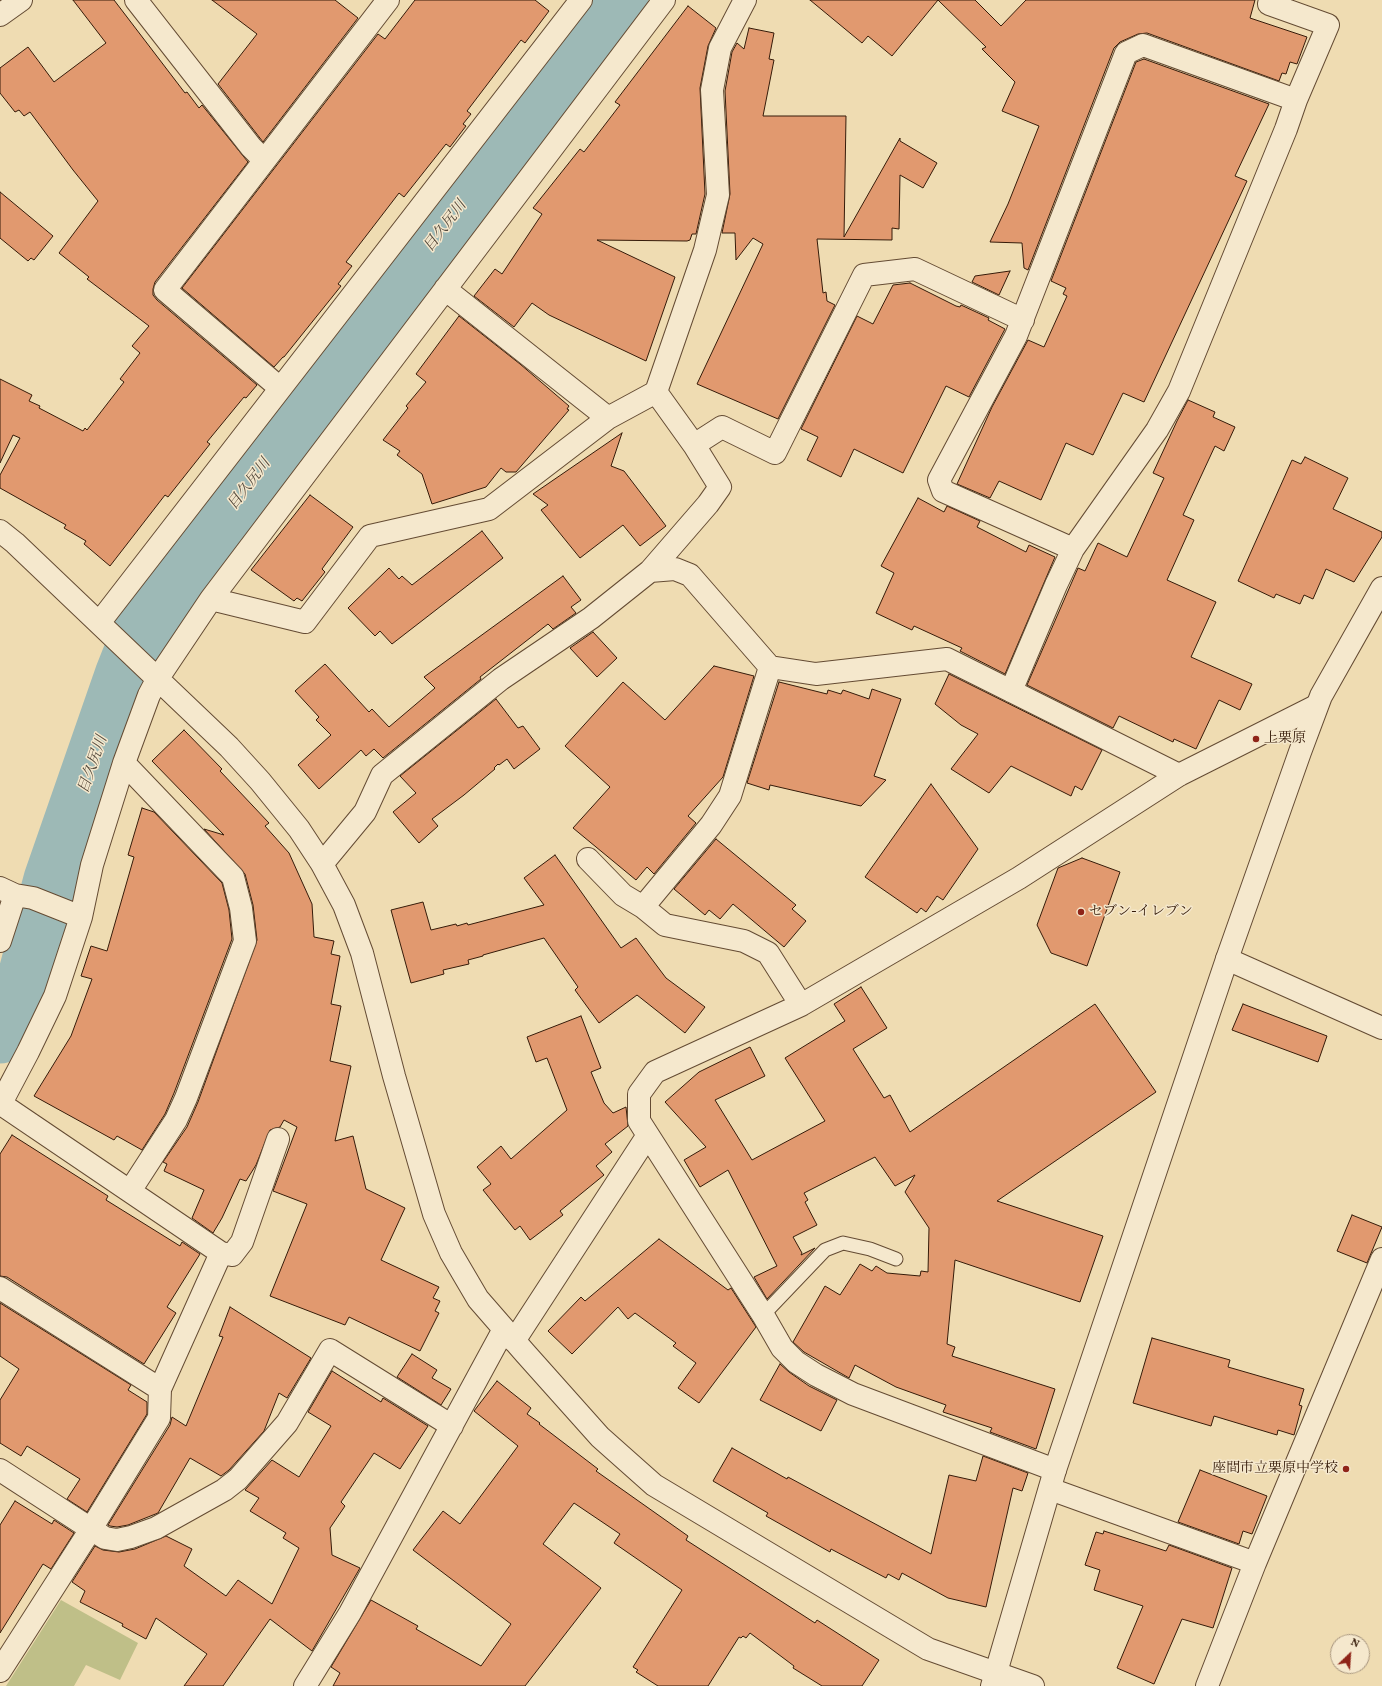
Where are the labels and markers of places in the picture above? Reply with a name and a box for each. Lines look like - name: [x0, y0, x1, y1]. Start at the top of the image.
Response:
- place label: 上栗原: [1264, 731, 1306, 747]
- marker: 上栗原: [1251, 734, 1261, 744]
- place label: セブン-イレブン: [1089, 904, 1193, 920]
- marker: セブン-イレブン: [1076, 907, 1086, 917]
- place label: 座間市立栗原中学校: [1212, 1461, 1338, 1477]
- marker: 座間市立栗原中学校: [1341, 1464, 1351, 1474]

